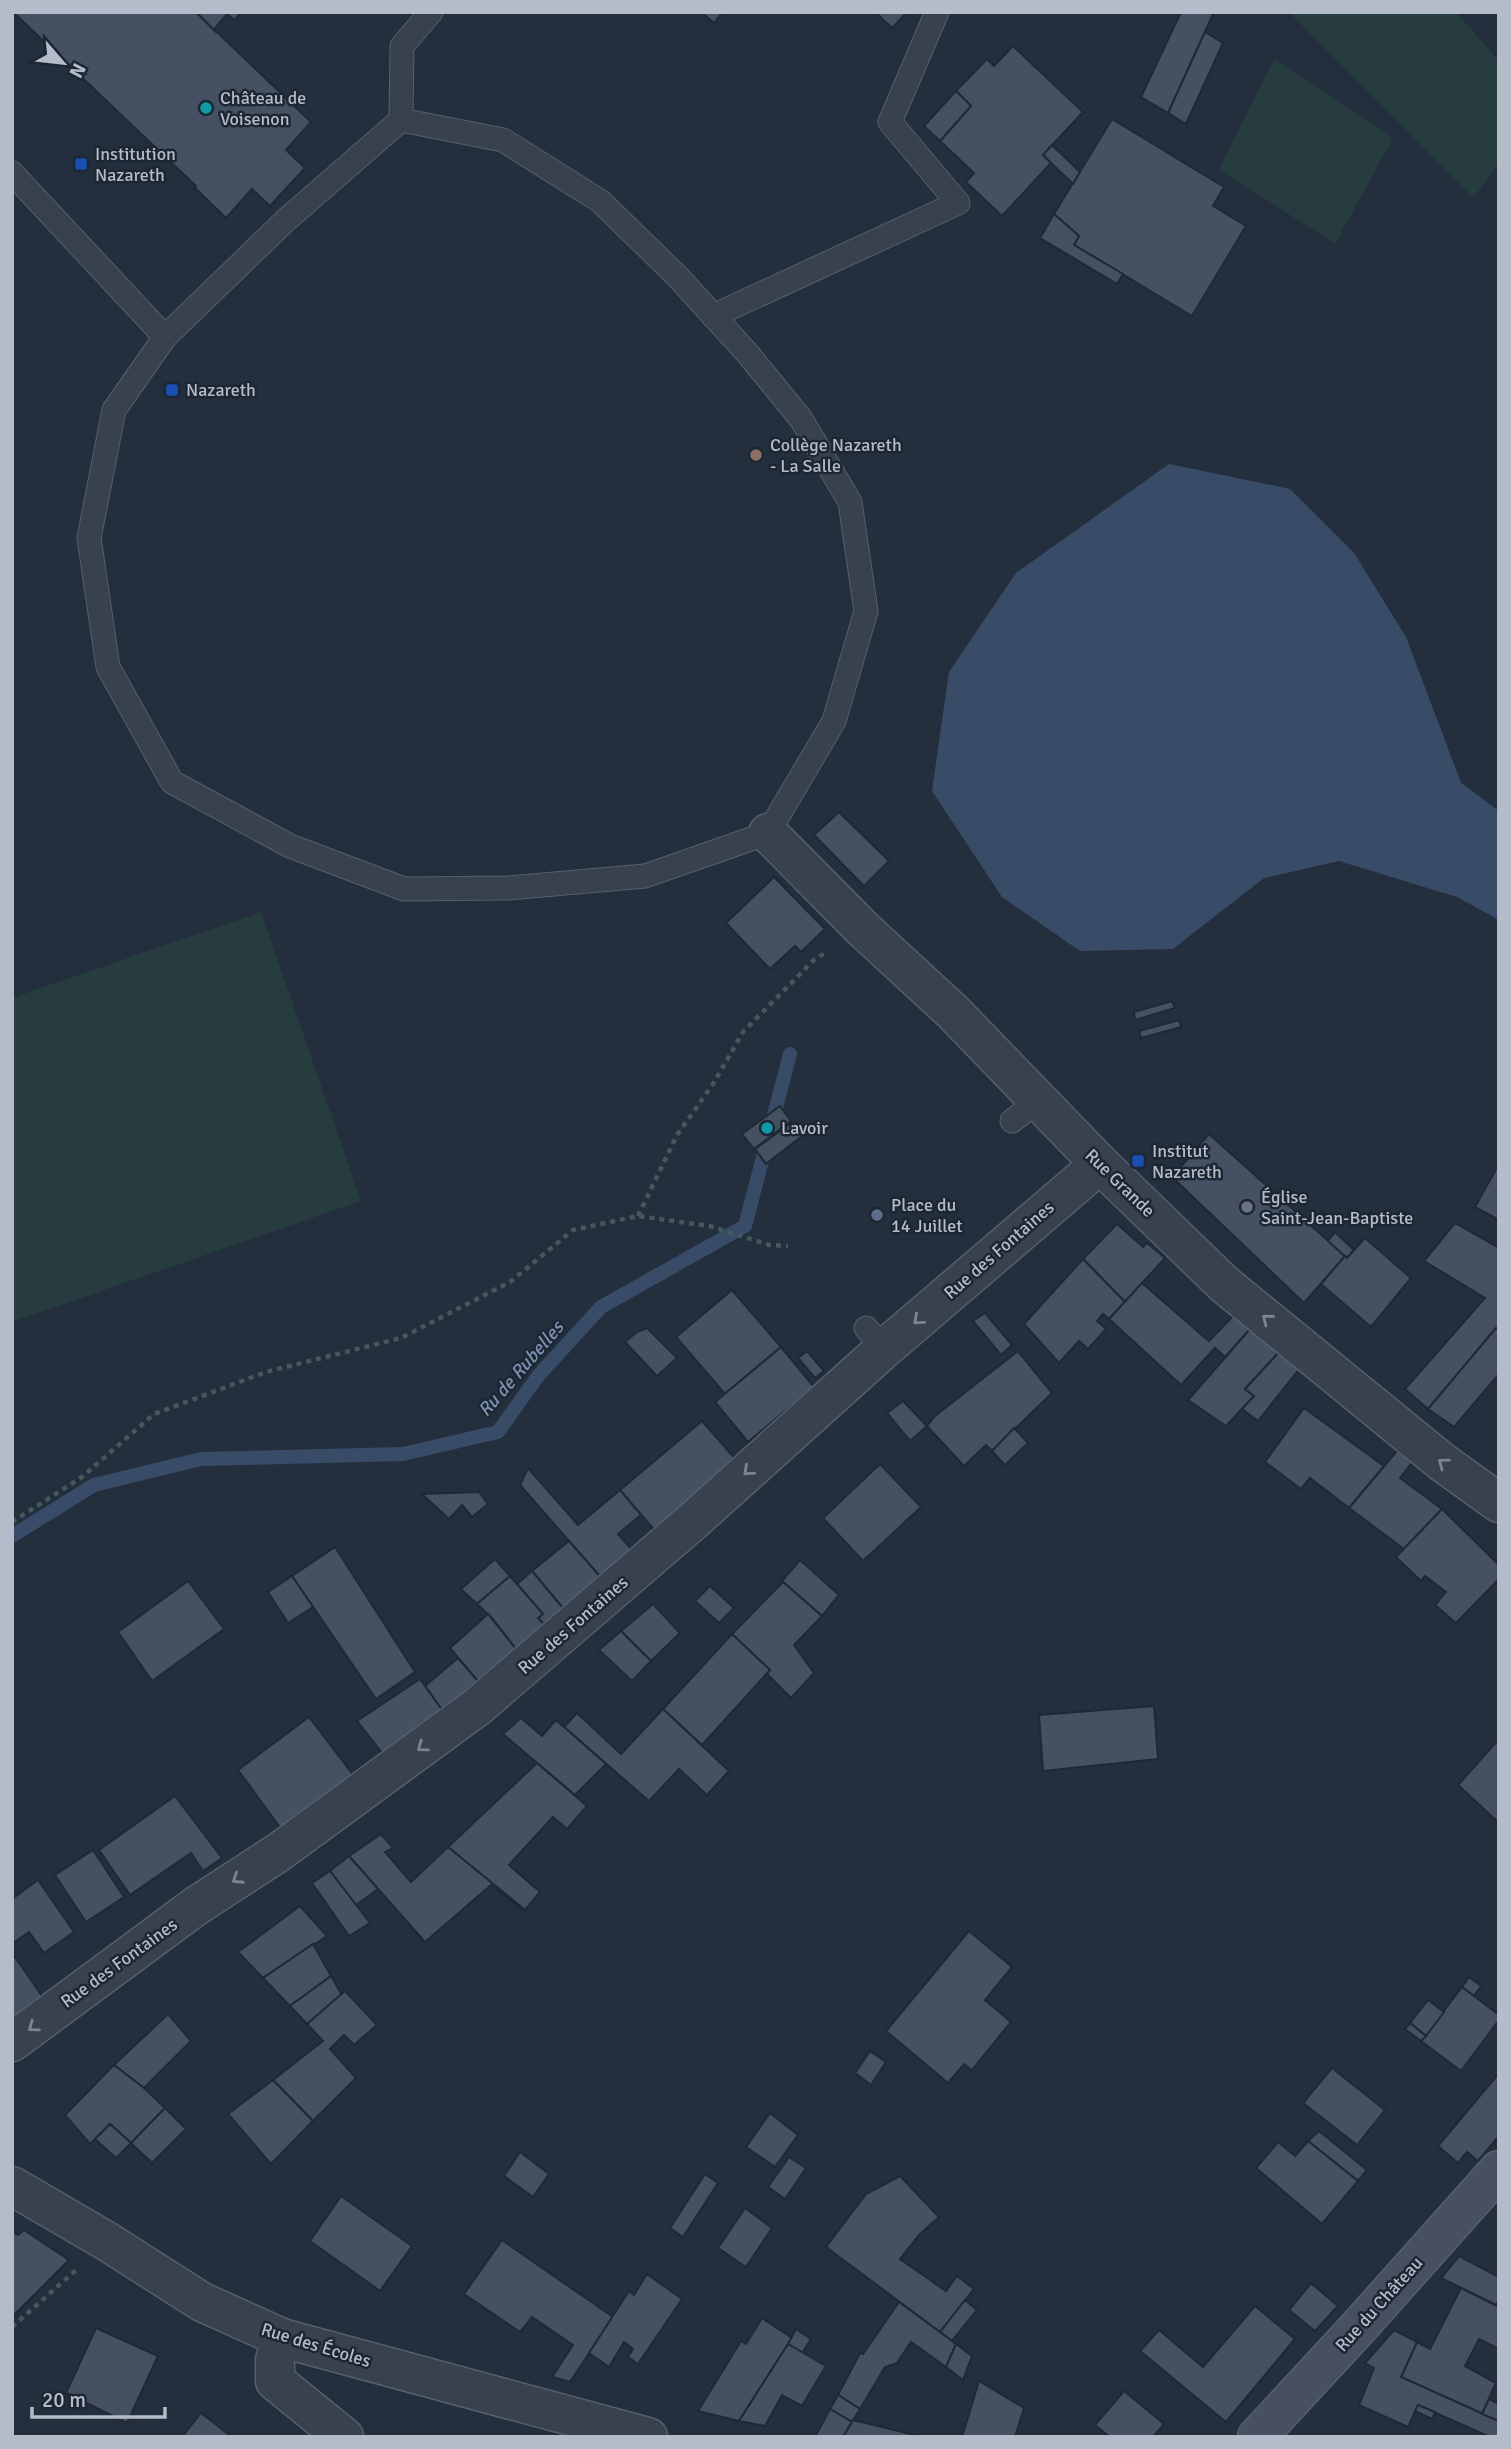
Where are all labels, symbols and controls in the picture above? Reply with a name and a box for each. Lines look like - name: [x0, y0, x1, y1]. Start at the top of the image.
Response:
- north arrow: [28, 28, 98, 98]
- text: N: [63, 59, 91, 82]
- place label: Château de Voisenon: [220, 87, 306, 130]
- marker: Château de Voisenon: [198, 100, 214, 116]
- place label: Institution Nazareth: [95, 143, 176, 186]
- marker: Institution Nazareth: [73, 156, 89, 172]
- place label: Nazareth: [186, 379, 256, 401]
- marker: Nazareth: [164, 382, 180, 398]
- place label: Collège Nazareth - La Salle: [770, 434, 902, 477]
- marker: Collège Nazareth - La Salle: [748, 447, 764, 463]
- place label: Lavoir: [781, 1117, 828, 1139]
- marker: Lavoir: [759, 1120, 775, 1136]
- place label: Institut Nazareth: [1152, 1140, 1222, 1183]
- street label: Rue Grande: [1080, 1144, 1160, 1222]
- marker: Institut Nazareth: [1130, 1153, 1146, 1169]
- place label: Église Saint-Jean-Baptiste: [1261, 1186, 1413, 1229]
- place label: Place du 14 Juillet: [891, 1194, 963, 1237]
- street label: Rue des Fontaines: [939, 1196, 1059, 1304]
- marker: Église Saint-Jean-Baptiste: [1239, 1199, 1255, 1215]
- marker: Place du 14 Juillet: [869, 1207, 885, 1223]
- one-way arrow: [913, 1312, 926, 1324]
- water label: Ru de Rubelles: [473, 1315, 570, 1422]
- one-way arrow: [1263, 1315, 1275, 1328]
- one-way arrow: [1439, 1459, 1451, 1471]
- one-way arrow: [743, 1463, 756, 1476]
- street label: Rue des Fontaines: [513, 1571, 633, 1679]
- one-way arrow: [417, 1739, 430, 1751]
- one-way arrow: [232, 1871, 245, 1884]
- street label: Rue des Fontaines: [56, 1913, 182, 2013]
- one-way arrow: [28, 2019, 41, 2031]
- street label: Rue du Château: [1331, 2252, 1427, 2356]
- street label: Rue des Écoles: [259, 2318, 373, 2372]
- scale bar: [32, 2376, 164, 2420]
- text: 20 m: [42, 2387, 86, 2413]

